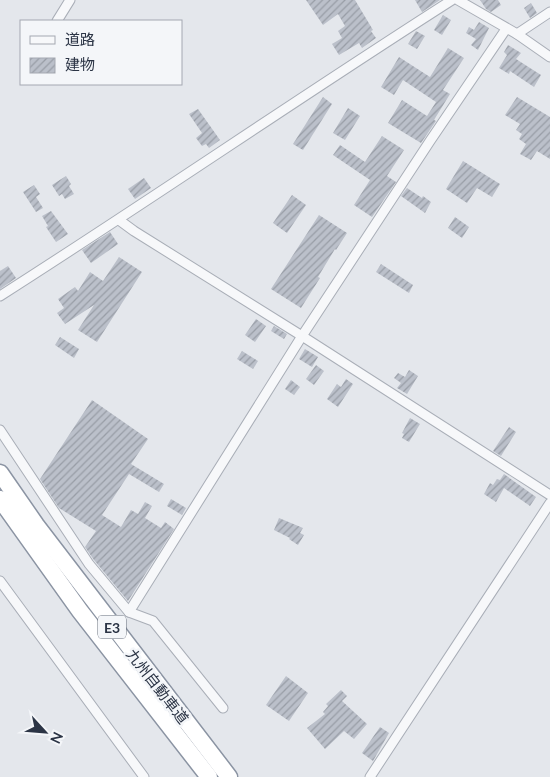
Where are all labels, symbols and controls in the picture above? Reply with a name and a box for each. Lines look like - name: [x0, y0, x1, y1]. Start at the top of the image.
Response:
- legend: [20, 20, 182, 85]
- text: 道路: [65, 30, 95, 48]
- text: 建物: [65, 55, 95, 73]
- road number: E3: [98, 616, 126, 638]
- street label: 九州自動車道: [123, 645, 193, 727]
- north arrow: [20, 707, 70, 757]
- text: N: [47, 729, 67, 746]

